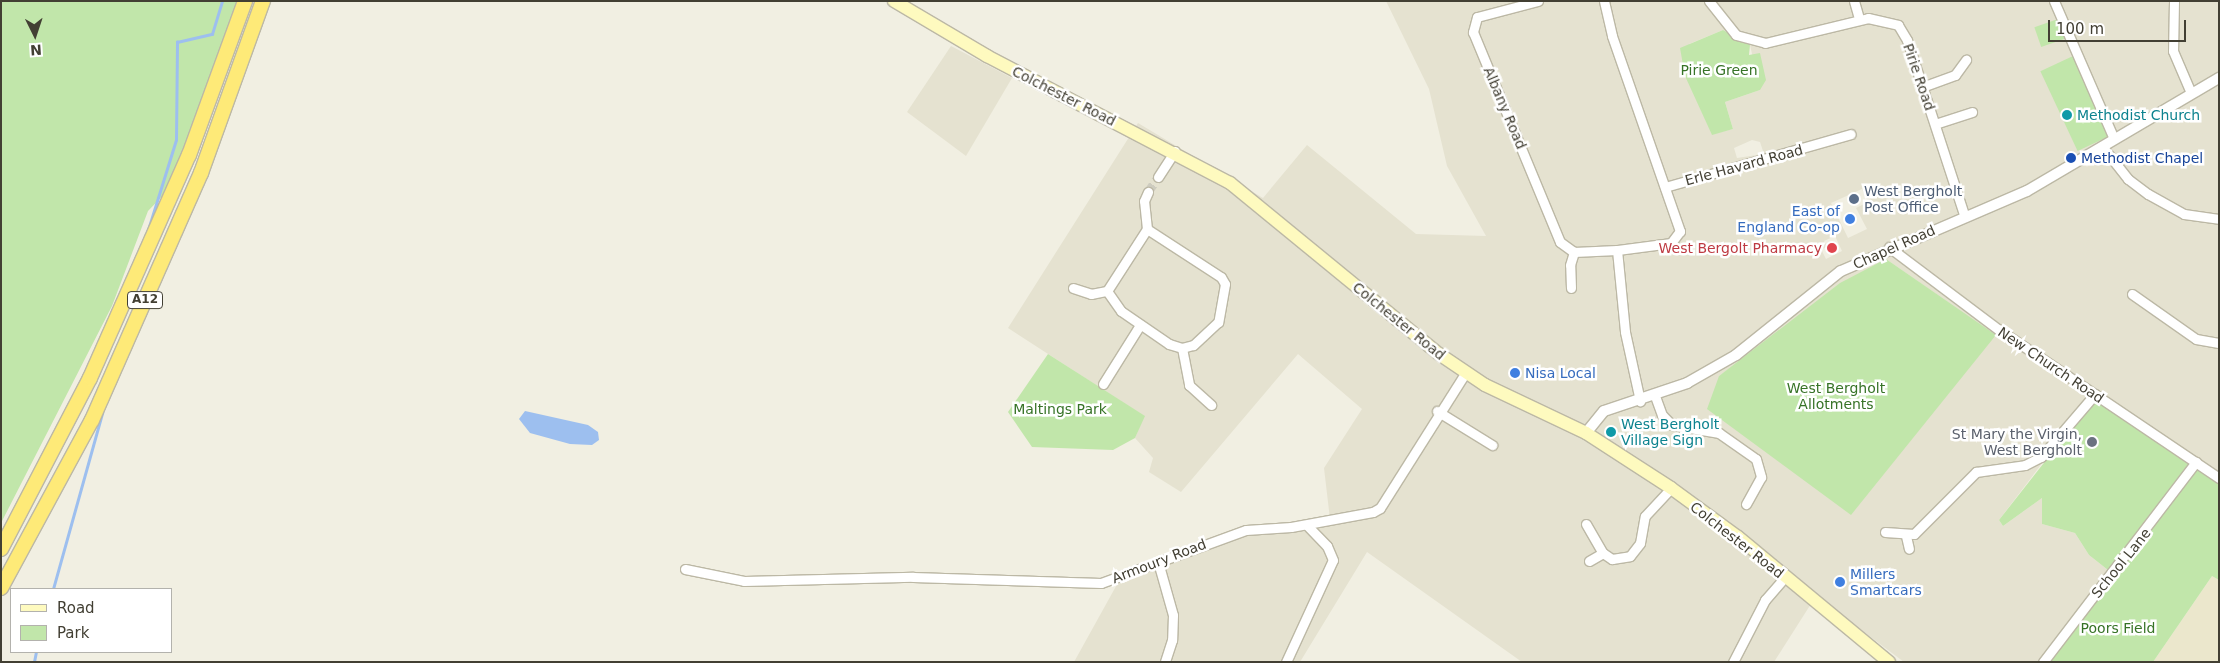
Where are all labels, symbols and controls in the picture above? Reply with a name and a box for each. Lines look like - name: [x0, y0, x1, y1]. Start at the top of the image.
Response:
- north arrow: [10, 10, 60, 60]
- scale bar: [2050, 10, 2188, 42]
- text: 100 m: [2056, 20, 2104, 38]
- street label: Pirie Road: [1900, 41, 1938, 113]
- text: N: [30, 42, 42, 58]
- park label: Pirie Green: [1680, 62, 1758, 78]
- street label: Colchester Road: [1009, 63, 1119, 129]
- street label: Albany Road: [1480, 64, 1530, 152]
- place label: Methodist Church: [2077, 107, 2200, 123]
- marker: Methodist Church: [2061, 109, 2073, 121]
- street label: Erle Havard Road: [1683, 141, 1805, 189]
- place label: Methodist Chapel: [2081, 150, 2203, 166]
- marker: Methodist Chapel: [2065, 152, 2077, 164]
- place label: West Bergholt Post Office: [1864, 183, 1962, 216]
- marker: West Bergholt Post Office: [1848, 193, 1860, 205]
- place label: East of England Co-op: [1737, 203, 1840, 236]
- marker: East of England Co-op: [1844, 213, 1856, 225]
- street label: Chapel Road: [1850, 221, 1938, 273]
- place label: West Bergolt Pharmacy: [1659, 240, 1822, 256]
- marker: West Bergolt Pharmacy: [1826, 242, 1838, 254]
- street label: Colchester Road: [1349, 279, 1449, 363]
- road number: A12: [126, 290, 164, 310]
- street label: New Church Road: [1995, 323, 2107, 407]
- place label: Nisa Local: [1525, 365, 1596, 381]
- marker: Nisa Local: [1509, 367, 1521, 379]
- park label: West Bergholt Allotments: [1787, 380, 1885, 412]
- park label: Maltings Park: [1013, 401, 1107, 417]
- place label: West Bergholt Village Sign: [1621, 416, 1719, 448]
- marker: West Bergholt Village Sign: [1605, 426, 1617, 438]
- place label: St Mary the Virgin, West Bergholt: [1952, 426, 2082, 458]
- marker: St Mary the Virgin, West Bergholt: [2086, 436, 2098, 448]
- street label: Colchester Road: [1687, 498, 1787, 582]
- street label: School Lane: [2088, 525, 2154, 601]
- street label: Armoury Road: [1109, 535, 1209, 587]
- place label: Millers Smartcars: [1850, 566, 1922, 598]
- marker: Millers Smartcars: [1834, 576, 1846, 588]
- legend: [10, 588, 172, 653]
- text: Road: [57, 599, 95, 617]
- park label: Poors Field: [2081, 620, 2155, 636]
- text: Park: [57, 624, 89, 642]

